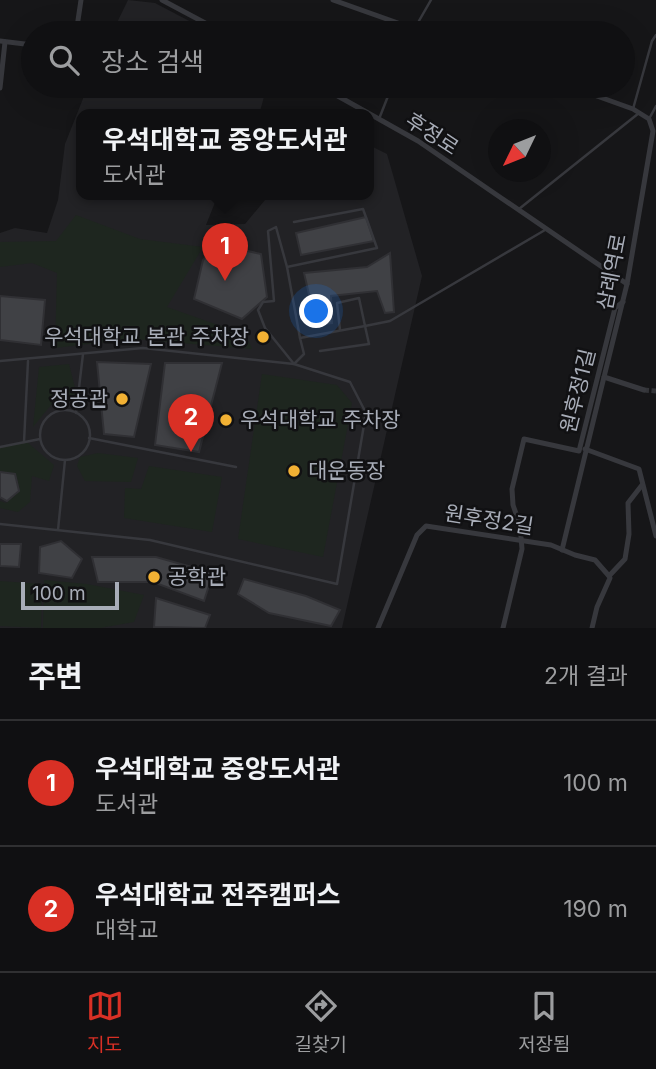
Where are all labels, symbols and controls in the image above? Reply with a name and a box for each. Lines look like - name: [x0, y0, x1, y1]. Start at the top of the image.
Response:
- search box: [21, 21, 635, 98]
- icon: search: [45, 41, 83, 79]
- text: 장소 검색: [101, 46, 204, 77]
- street label: 후정로: [401, 107, 463, 160]
- popup: [76, 109, 374, 200]
- north arrow: [488, 119, 551, 182]
- text: 우석대학교 중앙도서관: [102, 124, 348, 155]
- text: 도서관: [102, 161, 166, 189]
- pin: 1: [202, 223, 248, 281]
- street label: 삼례역로: [592, 232, 631, 312]
- your location: [299, 294, 333, 328]
- place label: 우석대학교 본관 주차장: [44, 324, 249, 349]
- marker: 우석대학교 본관 주차장: [255, 329, 271, 345]
- street label: 원후정1길: [555, 346, 600, 436]
- place label: 정공관: [50, 386, 108, 411]
- marker: 정공관: [114, 391, 130, 407]
- pin: 2: [168, 394, 214, 452]
- place label: 우석대학교 주차장: [240, 407, 400, 432]
- marker: 우석대학교 주차장: [218, 412, 234, 428]
- place label: 대운동장: [308, 458, 385, 483]
- marker: 대운동장: [286, 463, 302, 479]
- street label: 원후정2길: [443, 500, 536, 539]
- place label: 공학관: [168, 564, 226, 589]
- marker: 공학관: [146, 569, 162, 585]
- scale bar: [21, 579, 119, 611]
- text: 100 m: [32, 582, 86, 605]
- text: 주변: [28, 658, 83, 694]
- text: 2개 결과: [544, 662, 628, 690]
- text: 우석대학교 중앙도서관: [95, 753, 340, 784]
- text: 1: [46, 769, 56, 797]
- text: 100 m: [563, 769, 628, 797]
- text: 도서관: [95, 790, 158, 818]
- text: 우석대학교 전주캠퍼스: [95, 879, 340, 910]
- text: 2: [44, 895, 58, 923]
- text: 190 m: [563, 895, 628, 923]
- text: 대학교: [95, 916, 158, 944]
- tab: 지도: [86, 987, 124, 1056]
- tab: 길찾기: [295, 987, 347, 1056]
- tab: 저장됨: [518, 987, 570, 1056]

